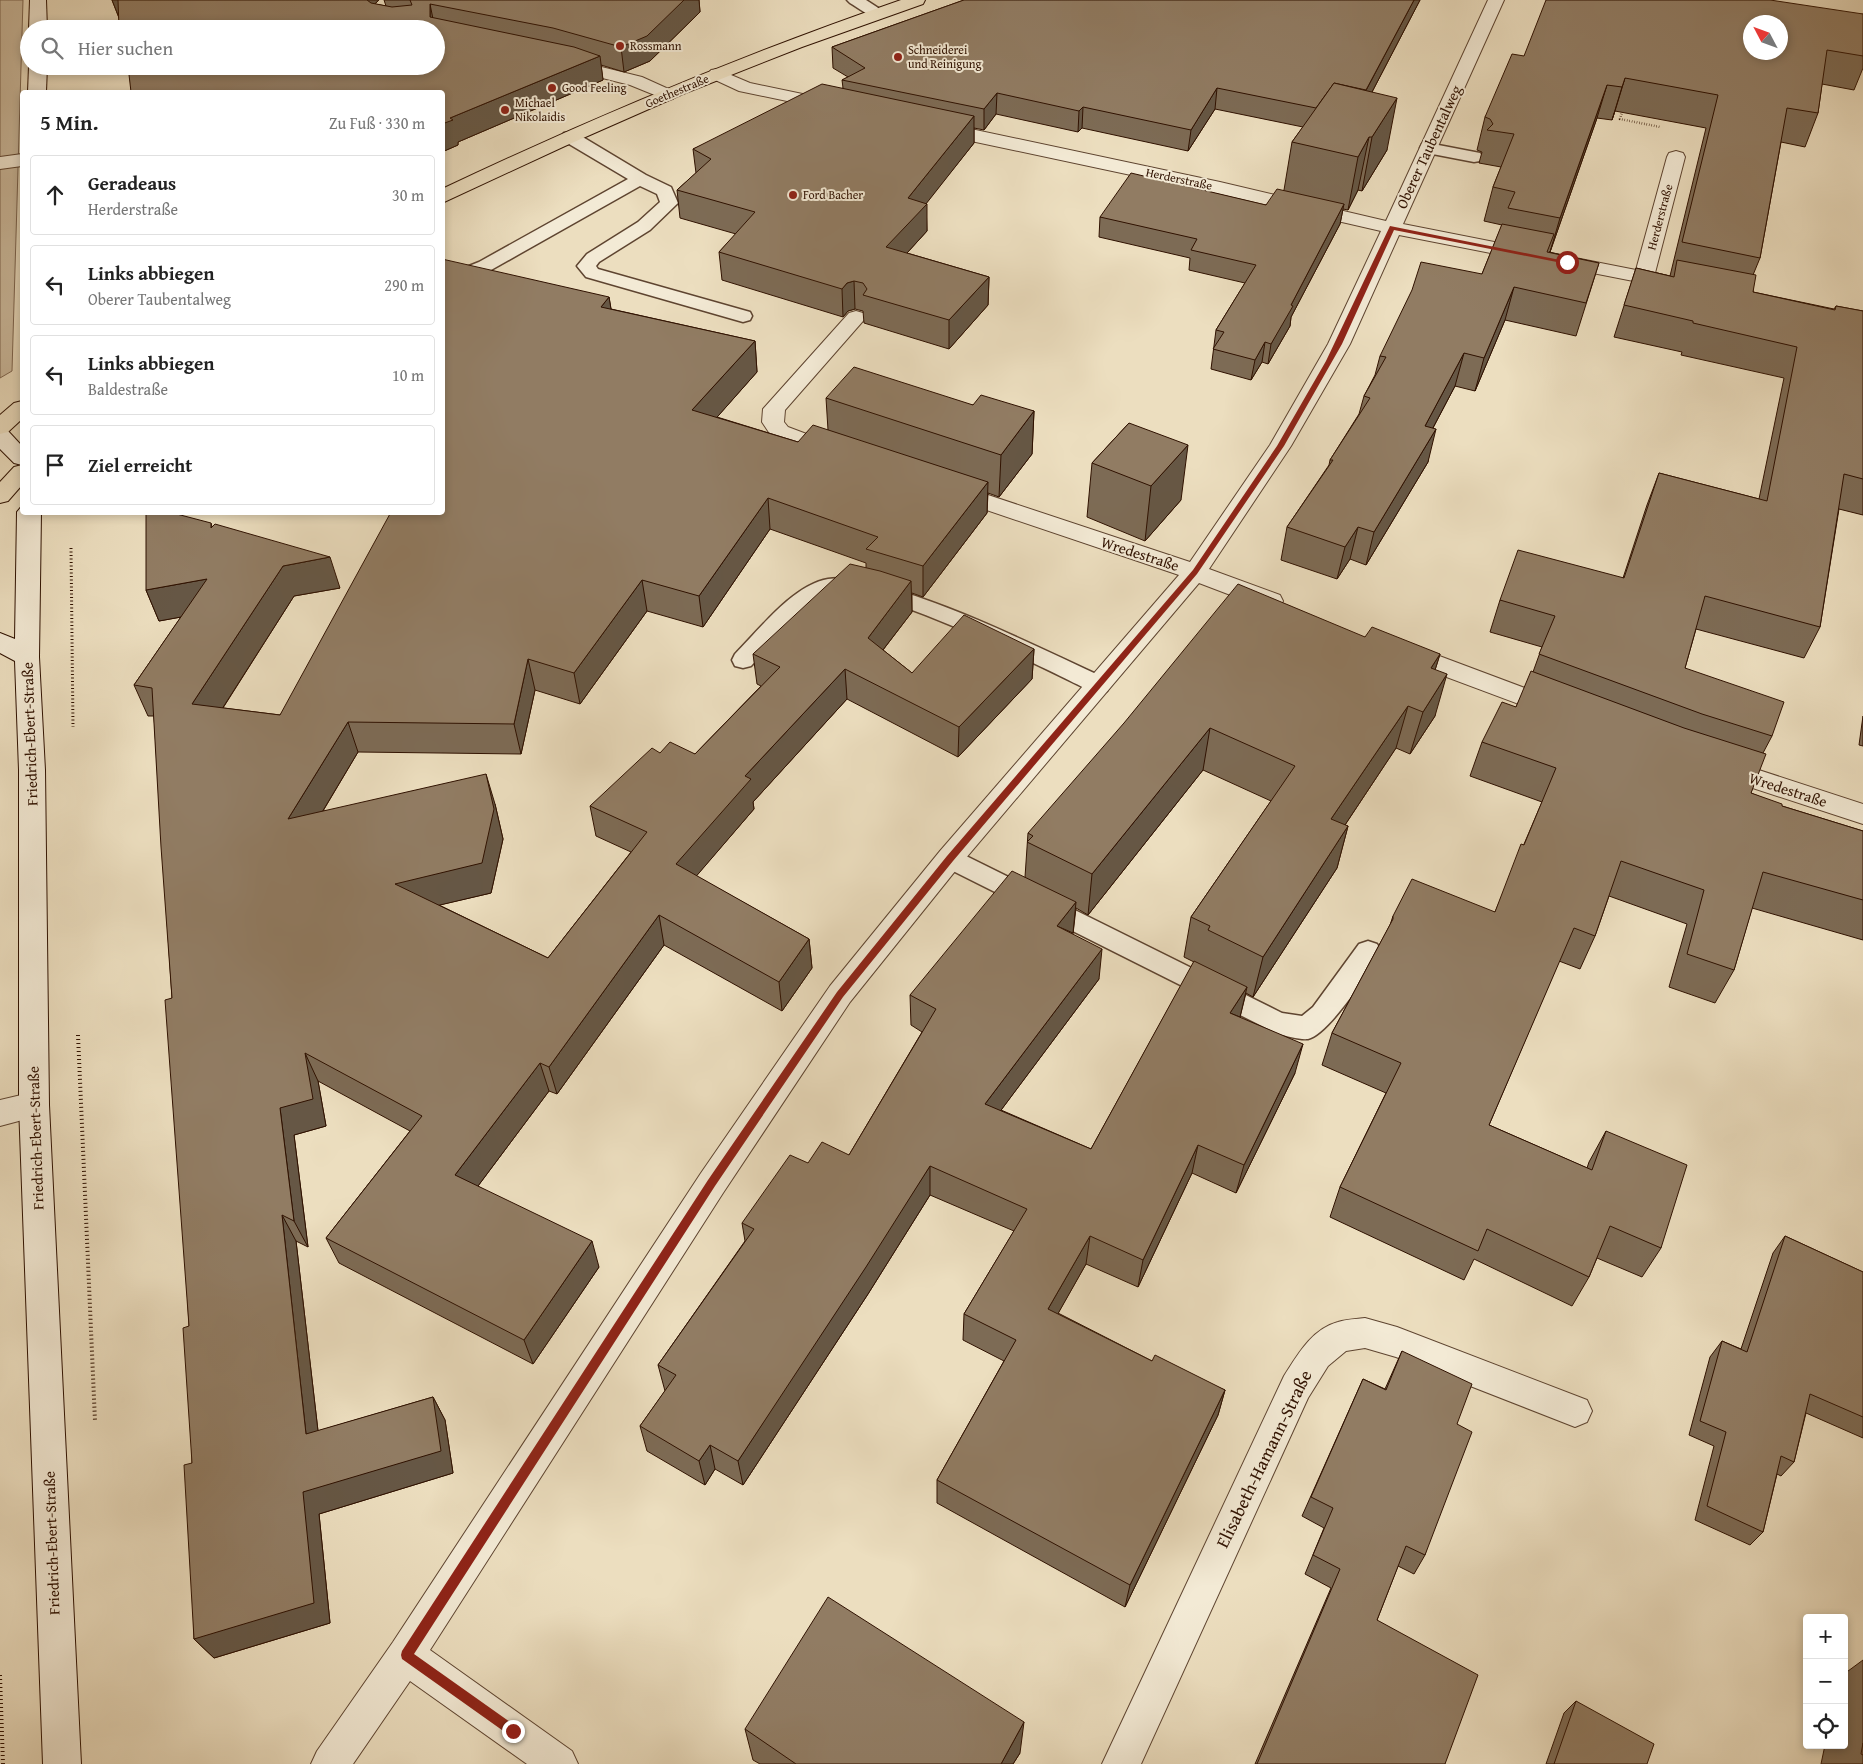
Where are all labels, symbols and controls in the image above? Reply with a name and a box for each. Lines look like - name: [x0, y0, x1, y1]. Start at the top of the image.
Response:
- north arrow: [1743, 15, 1788, 60]
- search box: [20, 20, 445, 75]
- icon: search: [38, 34, 66, 62]
- text: Hier suchen: [78, 34, 173, 62]
- place label: Rossmann: [630, 37, 682, 54]
- marker: Rossmann: [614, 40, 626, 52]
- place label: Schneiderei und Reinigung: [908, 41, 981, 72]
- marker: Schneiderei und Reinigung: [892, 51, 904, 63]
- street label: Goethestraße: [642, 69, 712, 112]
- place label: Good Feeling: [562, 79, 626, 96]
- street label: Oberer Taubentalweg: [1391, 81, 1467, 212]
- marker: Good Feeling: [546, 82, 558, 94]
- place label: Michael Nikolaidis: [515, 94, 565, 125]
- marker: Michael Nikolaidis: [499, 104, 511, 116]
- text: 5 Min.: [40, 107, 98, 138]
- text: Zu Fuß · 330 m: [329, 111, 425, 135]
- street label: Herderstraße: [1144, 163, 1214, 194]
- text: Geradeaus: [88, 169, 176, 197]
- icon: ahead: [41, 181, 69, 209]
- street label: Herderstraße: [1643, 182, 1677, 252]
- text: 30 m: [392, 183, 424, 207]
- place label: Ford Bacher: [803, 186, 863, 203]
- marker: Ford Bacher: [787, 189, 799, 201]
- text: Herderstraße: [88, 197, 178, 221]
- route start: [1556, 251, 1579, 274]
- text: Links abbiegen: [88, 259, 214, 287]
- icon: left: [41, 271, 69, 299]
- text: 290 m: [384, 273, 424, 297]
- text: Oberer Taubentalweg: [88, 287, 231, 311]
- text: Links abbiegen: [88, 349, 214, 377]
- icon: left: [41, 361, 69, 389]
- text: 10 m: [392, 363, 424, 387]
- text: Baldestraße: [88, 377, 168, 401]
- icon: arrive: [41, 451, 69, 479]
- text: Ziel erreicht: [88, 451, 192, 479]
- street label: Wredestraße: [1098, 531, 1182, 576]
- street label: Friedrich-Ebert-Straße: [16, 662, 43, 806]
- street label: Wredestraße: [1746, 767, 1830, 812]
- street label: Friedrich-Ebert-Straße: [22, 1066, 49, 1210]
- street label: Elisabeth-Hamann-Straße: [1209, 1365, 1318, 1552]
- street label: Friedrich-Ebert-Straße: [38, 1471, 65, 1615]
- map controls: [1803, 1614, 1848, 1749]
- button: +: [1803, 1614, 1848, 1659]
- button: −: [1803, 1659, 1848, 1704]
- button: locate: [1803, 1704, 1848, 1749]
- route end: [502, 1720, 525, 1743]

